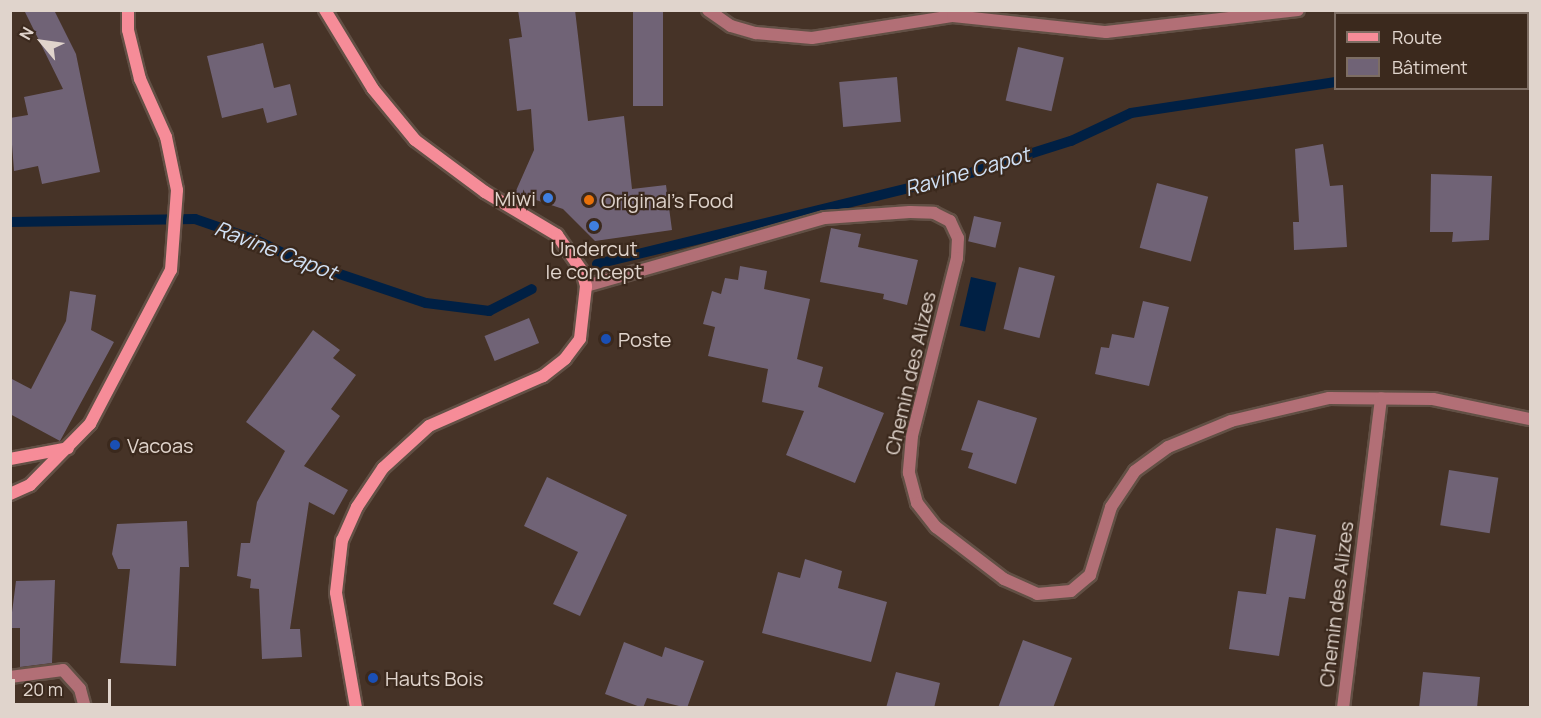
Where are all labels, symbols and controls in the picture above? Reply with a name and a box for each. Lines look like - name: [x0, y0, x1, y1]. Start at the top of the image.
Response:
- north arrow: [12, 12, 72, 72]
- legend: [1334, 12, 1529, 90]
- text: N: [14, 23, 39, 44]
- text: Route: [1392, 25, 1442, 49]
- text: Bâtiment: [1392, 55, 1468, 79]
- water label: Ravine Capot: [902, 141, 1032, 201]
- place label: Miwi: [495, 186, 536, 210]
- place label: Original's Food: [601, 188, 733, 212]
- marker: Miwi: [541, 191, 555, 205]
- marker: Original's Food: [582, 193, 596, 207]
- water label: Ravine Capot: [211, 215, 341, 285]
- marker: Undercut le concept: [587, 219, 601, 233]
- place label: Undercut le concept: [546, 236, 642, 283]
- street label: Chemin des Alizes: [880, 289, 940, 457]
- place label: Poste: [618, 327, 672, 351]
- marker: Poste: [599, 332, 613, 346]
- place label: Vacoas: [127, 433, 193, 457]
- marker: Vacoas: [108, 438, 122, 452]
- street label: Chemin des Alizes: [1314, 520, 1358, 688]
- place label: Hauts Bois: [385, 666, 483, 690]
- scale bar: [15, 667, 114, 705]
- marker: Hauts Bois: [366, 671, 380, 685]
- text: 20 m: [23, 677, 63, 701]

